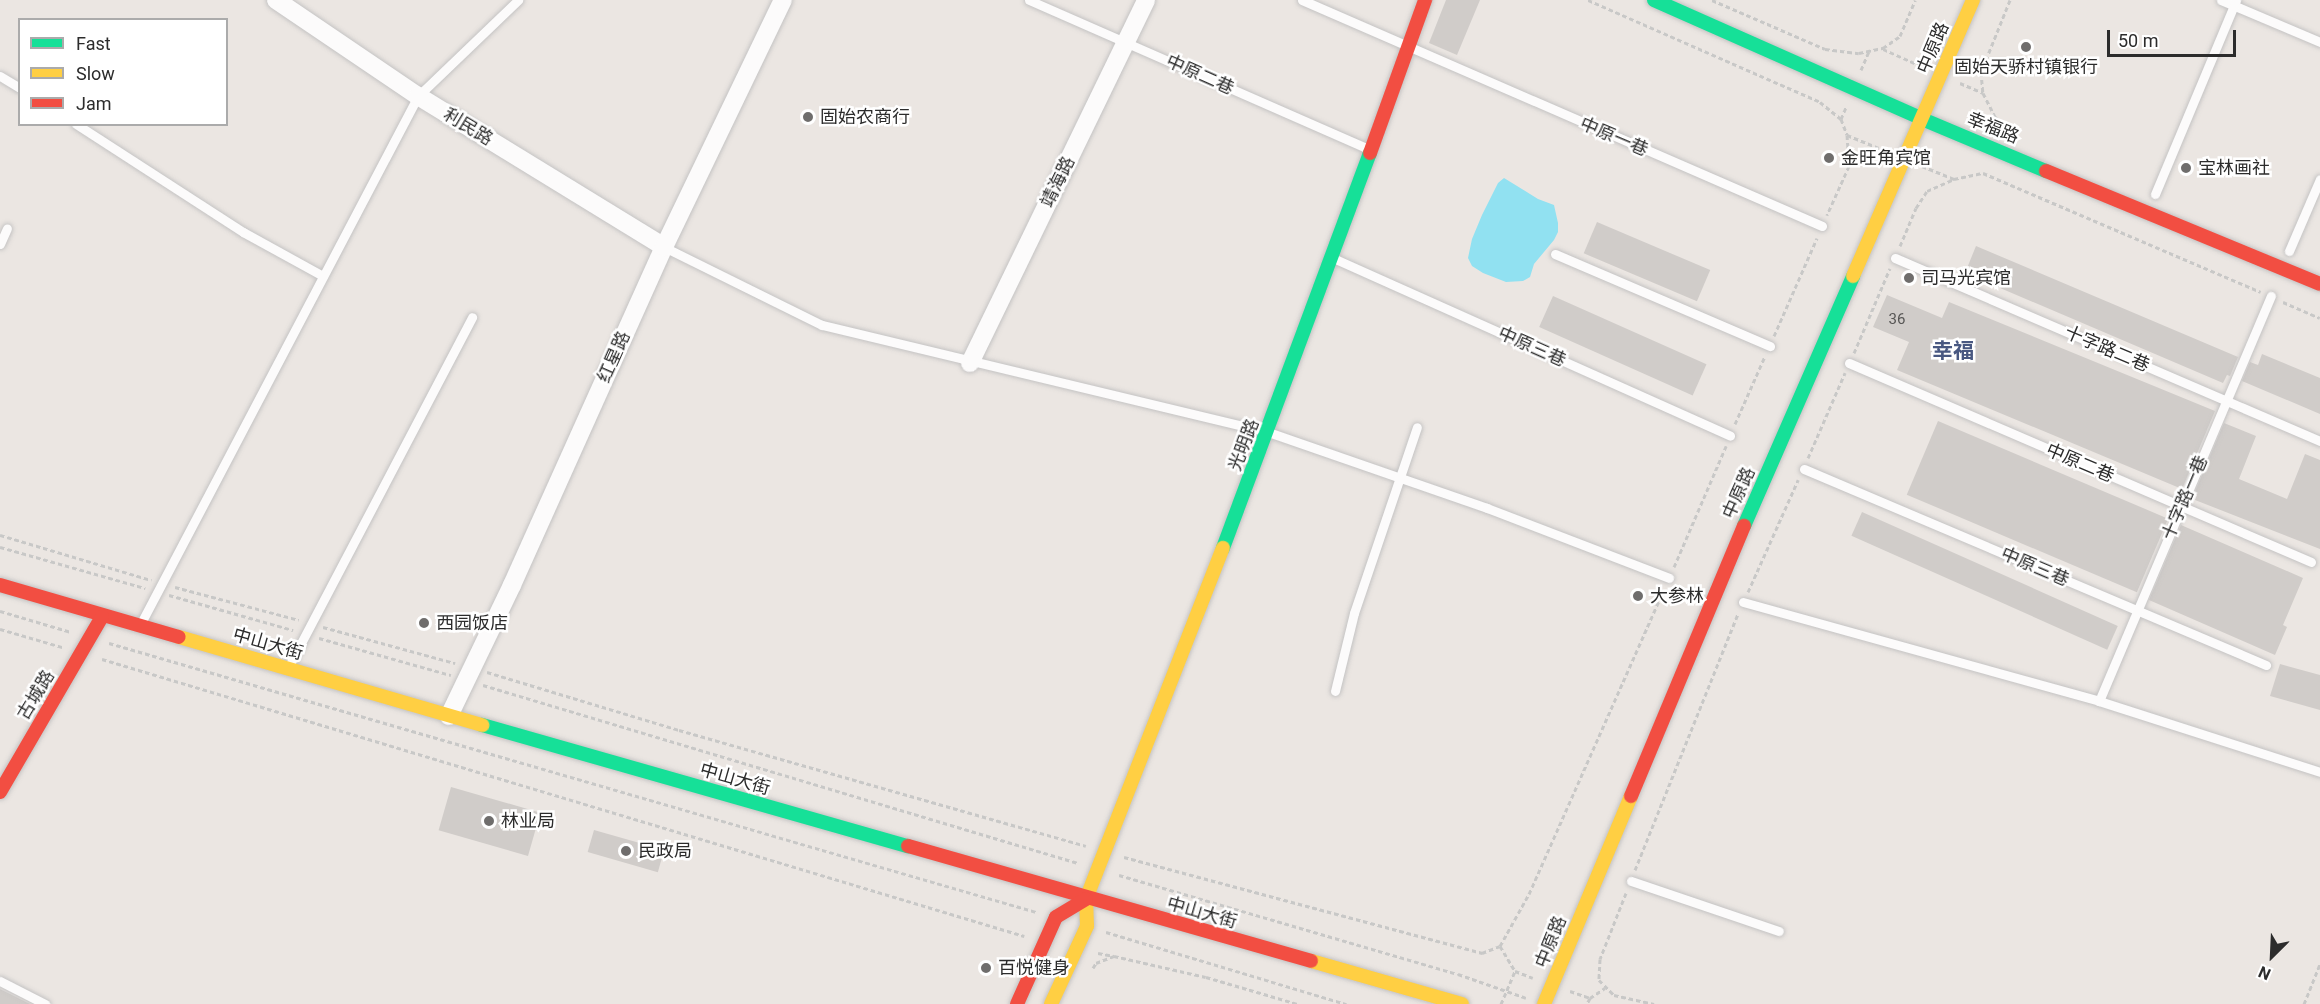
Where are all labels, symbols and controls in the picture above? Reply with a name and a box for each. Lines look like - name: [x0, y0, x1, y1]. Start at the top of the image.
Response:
- legend: [18, 18, 228, 126]
- scale bar: [2110, 18, 2239, 56]
- street label: 中原路: [1913, 19, 1953, 77]
- text: 50 m: [2118, 30, 2158, 51]
- text: Fast: [76, 33, 111, 54]
- marker: 固始天骄村镇银行: [2019, 40, 2033, 54]
- street label: 中原二巷: [1163, 50, 1237, 100]
- place label: 固始天骄村镇银行: [1954, 56, 2098, 78]
- text: Slow: [76, 63, 115, 84]
- text: Jam: [76, 93, 112, 114]
- street label: 利民路: [439, 104, 497, 150]
- place label: 固始农商行: [820, 106, 910, 128]
- street label: 幸福路: [1964, 108, 2022, 148]
- marker: 固始农商行: [801, 110, 815, 124]
- street label: 中原一巷: [1577, 113, 1651, 161]
- place label: 金旺角宾馆: [1841, 147, 1931, 169]
- marker: 金旺角宾馆: [1822, 151, 1836, 165]
- street label: 靖海路: [1036, 153, 1080, 211]
- place label: 宝林画社: [2198, 157, 2270, 179]
- marker: 宝林画社: [2179, 161, 2193, 175]
- place label: 司马光宾馆: [1921, 267, 2011, 289]
- marker: 司马光宾馆: [1902, 271, 1916, 285]
- house number: 36: [1889, 311, 1905, 329]
- street label: 十字路二巷: [2061, 321, 2153, 377]
- street label: 中原三巷: [1495, 322, 1569, 372]
- street label: 红星路: [593, 328, 635, 386]
- district label: 幸福: [1932, 338, 1974, 364]
- street label: 光明路: [1224, 416, 1264, 474]
- street label: 中原二巷: [2043, 439, 2117, 487]
- street label: 十字路一巷: [2157, 452, 2213, 544]
- street label: 中原路: [1718, 464, 1760, 522]
- street label: 中原三巷: [1998, 543, 2072, 591]
- place label: 大参林: [1650, 585, 1704, 607]
- marker: 大参林: [1631, 589, 1645, 603]
- place label: 西园饭店: [436, 612, 508, 634]
- marker: 西园饭店: [417, 616, 431, 630]
- street label: 中山大街: [230, 624, 306, 664]
- street label: 古城路: [13, 666, 59, 724]
- street label: 中山大街: [697, 759, 773, 799]
- place label: 林业局: [501, 810, 555, 832]
- marker: 林业局: [482, 814, 496, 828]
- place label: 民政局: [638, 840, 692, 862]
- marker: 民政局: [619, 844, 633, 858]
- street label: 中山大街: [1164, 893, 1240, 933]
- street label: 中原路: [1531, 913, 1571, 971]
- north arrow: [2242, 926, 2302, 986]
- place label: 百悦健身: [998, 957, 1070, 979]
- marker: 百悦健身: [979, 961, 993, 975]
- text: N: [2255, 962, 2274, 984]

